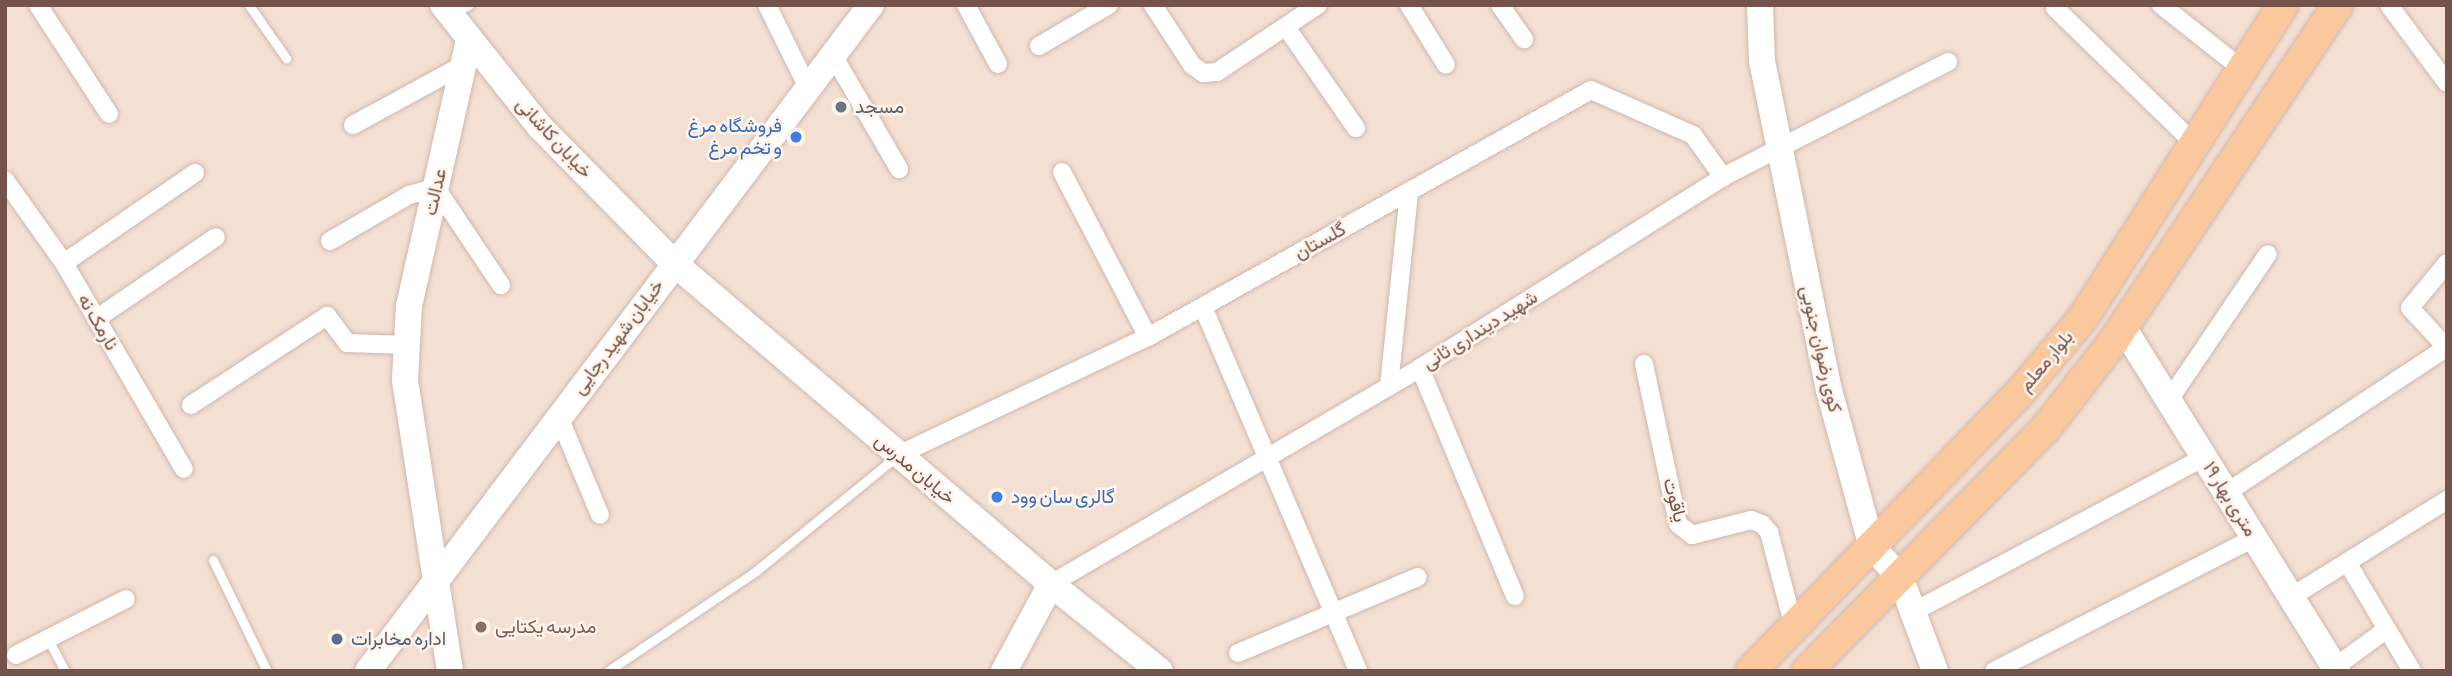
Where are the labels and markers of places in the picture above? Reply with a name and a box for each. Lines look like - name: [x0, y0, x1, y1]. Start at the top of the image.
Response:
- place label: مسجد: [855, 96, 904, 118]
- marker: مسجد: [833, 99, 849, 115]
- place label: فروشگاه مرغ و تخم مرغ: [687, 115, 782, 159]
- marker: فروشگاه مرغ و تخم مرغ: [788, 129, 804, 145]
- place label: گالری سان وود: [1011, 486, 1115, 508]
- marker: گالری سان وود: [989, 489, 1005, 505]
- place label: مدرسه یکتایی: [495, 616, 596, 638]
- marker: مدرسه یکتایی: [473, 619, 489, 635]
- place label: اداره مخابرات: [351, 628, 446, 650]
- marker: اداره مخابرات: [329, 631, 345, 647]

